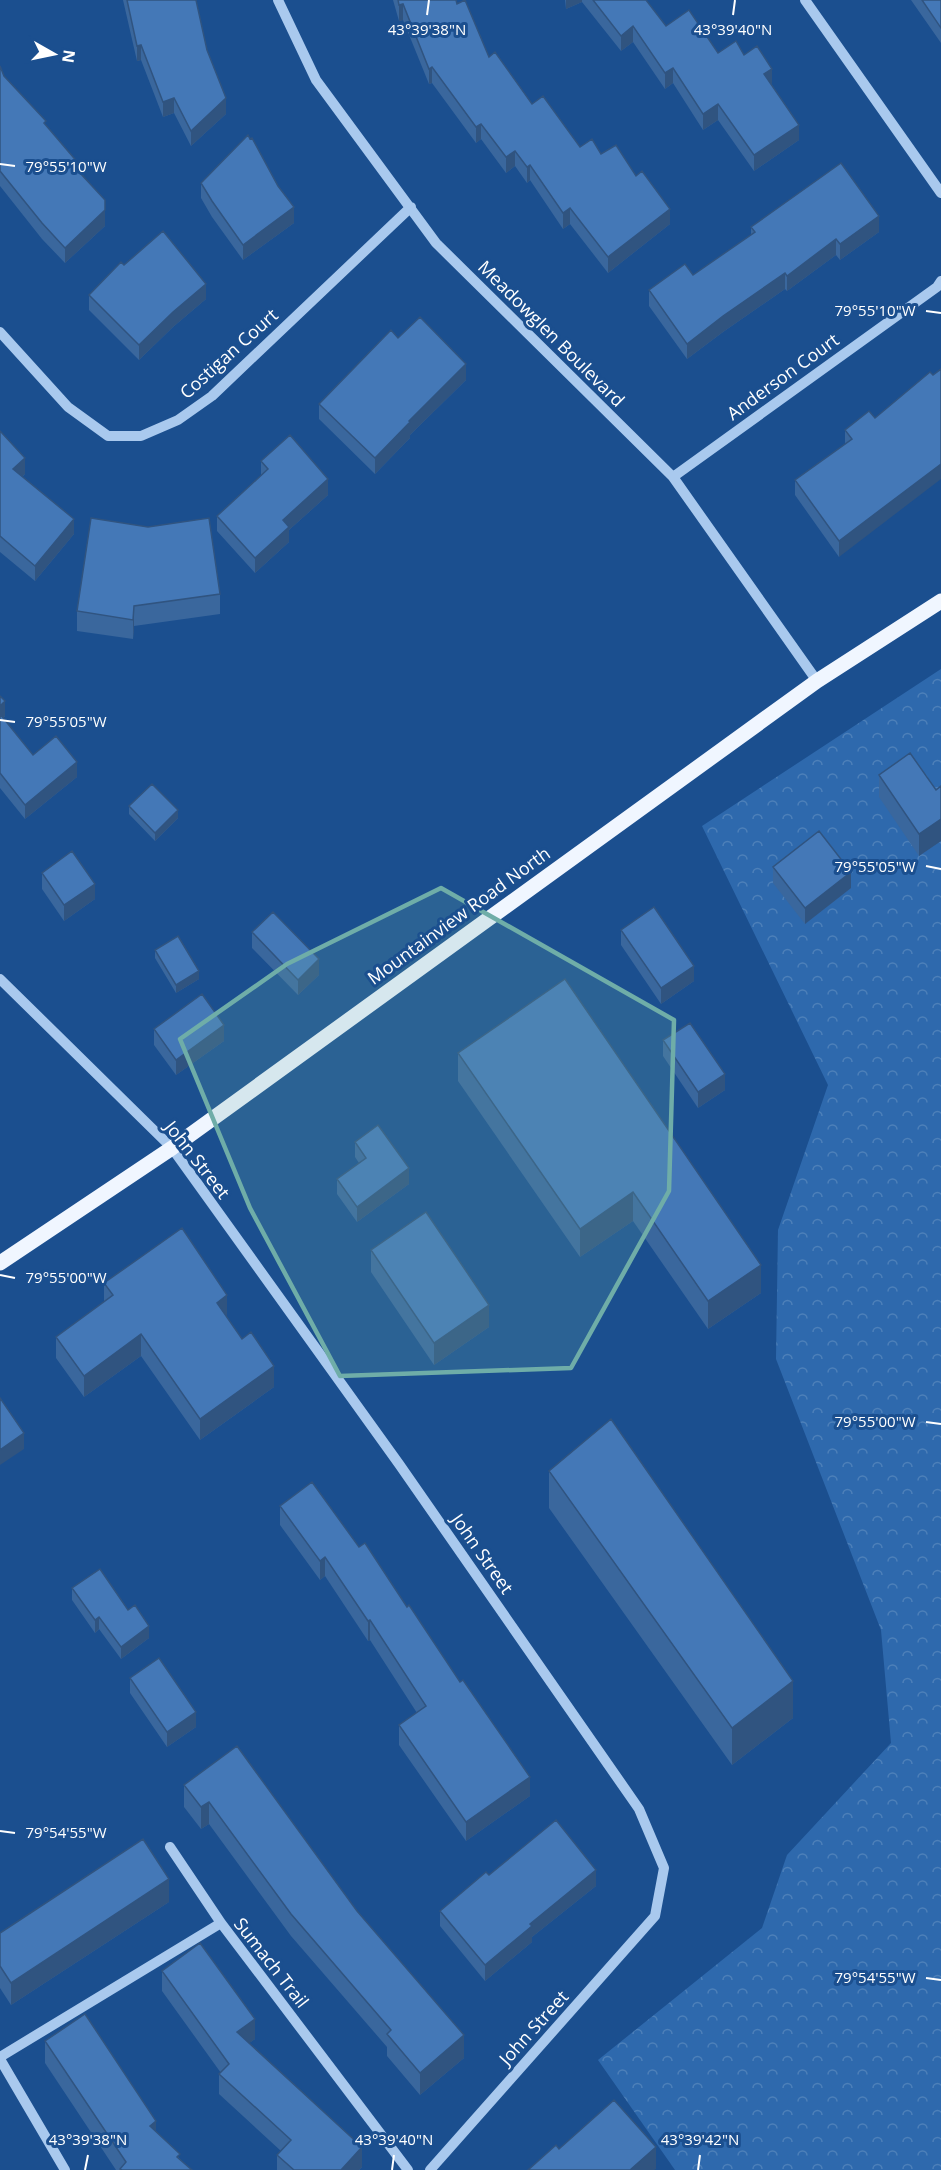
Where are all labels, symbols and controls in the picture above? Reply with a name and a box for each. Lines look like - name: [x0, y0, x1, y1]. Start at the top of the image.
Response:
- text: 43°39'38"N: [388, 19, 466, 39]
- text: 43°39'40"N: [694, 19, 772, 39]
- north arrow: [24, 24, 84, 84]
- text: N: [57, 48, 81, 64]
- text: 79°55'10"W: [26, 156, 107, 176]
- street label: Meadowglen Boulevard: [473, 255, 630, 412]
- text: 79°55'10"W: [835, 300, 916, 320]
- street label: Costigan Court: [174, 303, 282, 404]
- street label: Anderson Court: [722, 327, 843, 425]
- text: 79°55'05"W: [26, 711, 107, 731]
- street label: Mountainview Road North: [362, 841, 555, 990]
- text: 79°55'05"W: [835, 856, 916, 876]
- street label: John Street: [159, 1114, 236, 1203]
- text: 79°55'00"W: [26, 1267, 107, 1287]
- text: 79°55'00"W: [835, 1411, 916, 1431]
- street label: John Street: [445, 1507, 519, 1598]
- text: 79°54'55"W: [26, 1822, 107, 1842]
- street label: Sumach Trail: [229, 1912, 315, 2012]
- text: 79°54'55"W: [835, 1967, 916, 1987]
- street label: John Street: [492, 1985, 573, 2071]
- text: 43°39'38"N: [49, 2129, 127, 2149]
- text: 43°39'40"N: [355, 2129, 433, 2149]
- text: 43°39'42"N: [661, 2129, 739, 2149]

